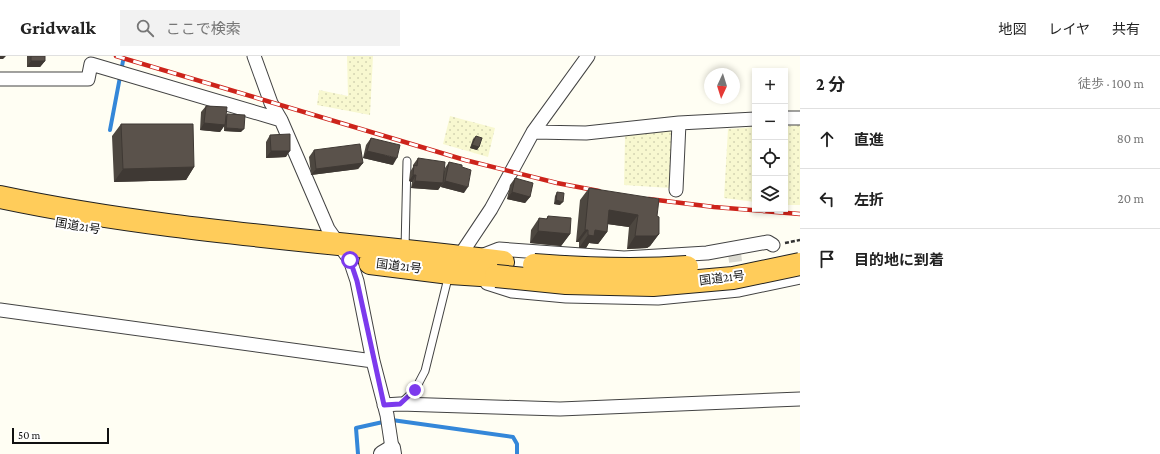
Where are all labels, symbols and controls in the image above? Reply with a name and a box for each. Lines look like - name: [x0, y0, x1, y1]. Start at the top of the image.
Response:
- search box: [120, 10, 400, 46]
- text: Gridwalk: [20, 17, 96, 38]
- icon: search: [134, 17, 156, 39]
- text: ここで検索: [166, 21, 241, 37]
- text: 地図: [998, 21, 1026, 37]
- text: レイヤ: [1048, 21, 1090, 37]
- text: 共有: [1112, 21, 1140, 37]
- north arrow: [704, 68, 740, 104]
- map controls: [752, 68, 788, 212]
- button: +: [752, 68, 788, 104]
- text: 2 分: [816, 75, 845, 94]
- text: 徒歩 · 100 m: [1078, 76, 1144, 91]
- button: −: [752, 104, 788, 140]
- icon: ahead: [816, 128, 838, 150]
- text: 80 m: [1117, 131, 1144, 146]
- text: 直進: [854, 132, 884, 148]
- button: locate: [752, 140, 788, 176]
- button: layers: [752, 176, 788, 212]
- icon: left: [816, 188, 838, 210]
- text: 20 m: [1118, 191, 1144, 206]
- text: 左折: [854, 192, 884, 208]
- street label: 国道21号: [54, 216, 102, 236]
- icon: arrive: [816, 248, 838, 270]
- route start: [341, 251, 359, 269]
- text: 目的地に到着: [854, 252, 944, 268]
- street label: 国道21号: [375, 256, 423, 276]
- street label: 国道21号: [698, 268, 746, 288]
- route end: [406, 381, 424, 399]
- scale bar: [12, 426, 109, 445]
- text: 50 m: [18, 429, 40, 441]

